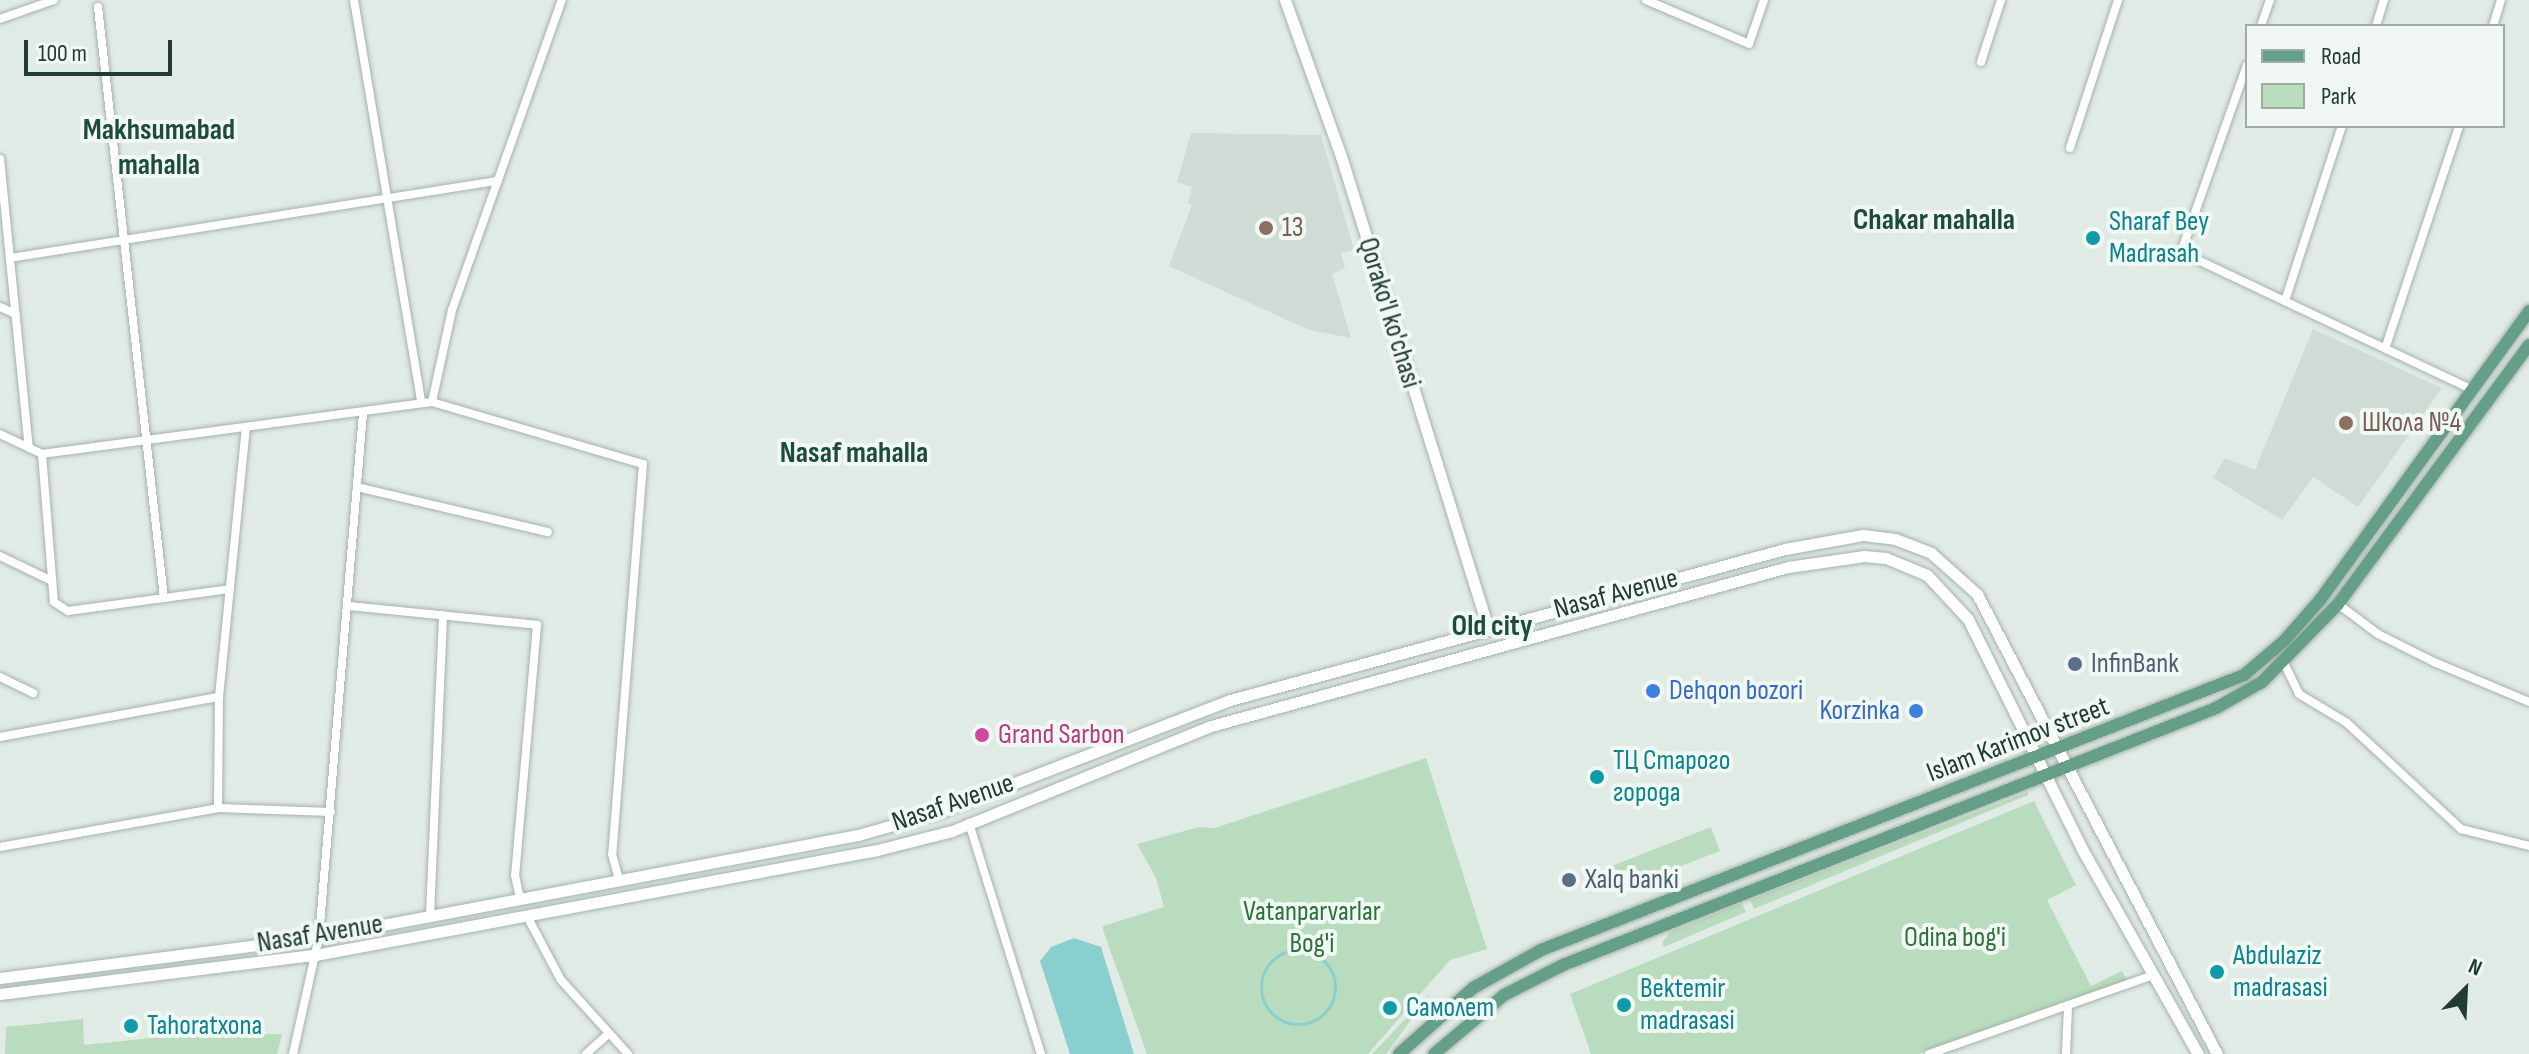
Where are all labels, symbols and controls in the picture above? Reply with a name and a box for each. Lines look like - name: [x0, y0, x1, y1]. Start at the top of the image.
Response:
- scale bar: [28, 24, 176, 74]
- legend: [2245, 24, 2505, 128]
- text: 100 m: [38, 39, 87, 68]
- text: Road: [2321, 42, 2361, 71]
- text: Park: [2321, 82, 2356, 111]
- district label: Makhsumabad mahalla: [83, 112, 235, 182]
- district label: Chakar mahalla: [1853, 202, 2015, 238]
- place label: Sharaf Bey Madrasah: [2109, 205, 2209, 271]
- place label: 13: [1282, 211, 1304, 245]
- marker: 13: [1257, 219, 1275, 237]
- marker: Sharaf Bey Madrasah: [2084, 229, 2102, 247]
- street label: Qorako'l ko'chasi: [1350, 234, 1428, 392]
- place label: Школа №4: [2362, 406, 2461, 440]
- marker: Школа №4: [2337, 414, 2355, 432]
- district label: Nasaf mahalla: [780, 435, 928, 471]
- street label: Nasaf Avenue: [1550, 561, 1682, 627]
- district label: Old city: [1452, 608, 1532, 644]
- place label: InfinBank: [2091, 647, 2179, 681]
- marker: InfinBank: [2066, 655, 2084, 673]
- place label: Dehqon bozori: [1669, 674, 1803, 708]
- marker: Dehqon bozori: [1644, 682, 1662, 700]
- street label: Islam Karimov street: [1922, 690, 2114, 790]
- place label: Korzinka: [1819, 694, 1900, 728]
- marker: Korzinka: [1907, 702, 1925, 720]
- place label: Grand Sarbon: [998, 718, 1125, 752]
- marker: Grand Sarbon: [973, 726, 991, 744]
- place label: ТЦ Старого города: [1613, 744, 1730, 810]
- street label: Nasaf Avenue: [888, 766, 1018, 840]
- marker: ТЦ Старого города: [1588, 768, 1606, 786]
- place label: Xalq banki: [1585, 863, 1679, 897]
- marker: Xalq banki: [1560, 871, 1578, 889]
- park label: Vatanparvarlar Bog'i: [1243, 895, 1381, 961]
- street label: Nasaf Avenue: [255, 907, 385, 961]
- park label: Odina bog'i: [1904, 921, 2006, 955]
- place label: Abdulaziz madrasasi: [2233, 939, 2328, 1005]
- north arrow: [2425, 950, 2505, 1030]
- text: N: [2464, 953, 2486, 982]
- marker: Abdulaziz madrasasi: [2208, 963, 2226, 981]
- place label: Bektemir madrasasi: [1640, 972, 1735, 1038]
- place label: Самолет: [1406, 991, 1494, 1025]
- marker: Bektemir madrasasi: [1615, 996, 1633, 1014]
- marker: Самолет: [1381, 999, 1399, 1017]
- place label: Tahoratxona: [147, 1009, 262, 1043]
- marker: Tahoratxona: [122, 1017, 140, 1035]

